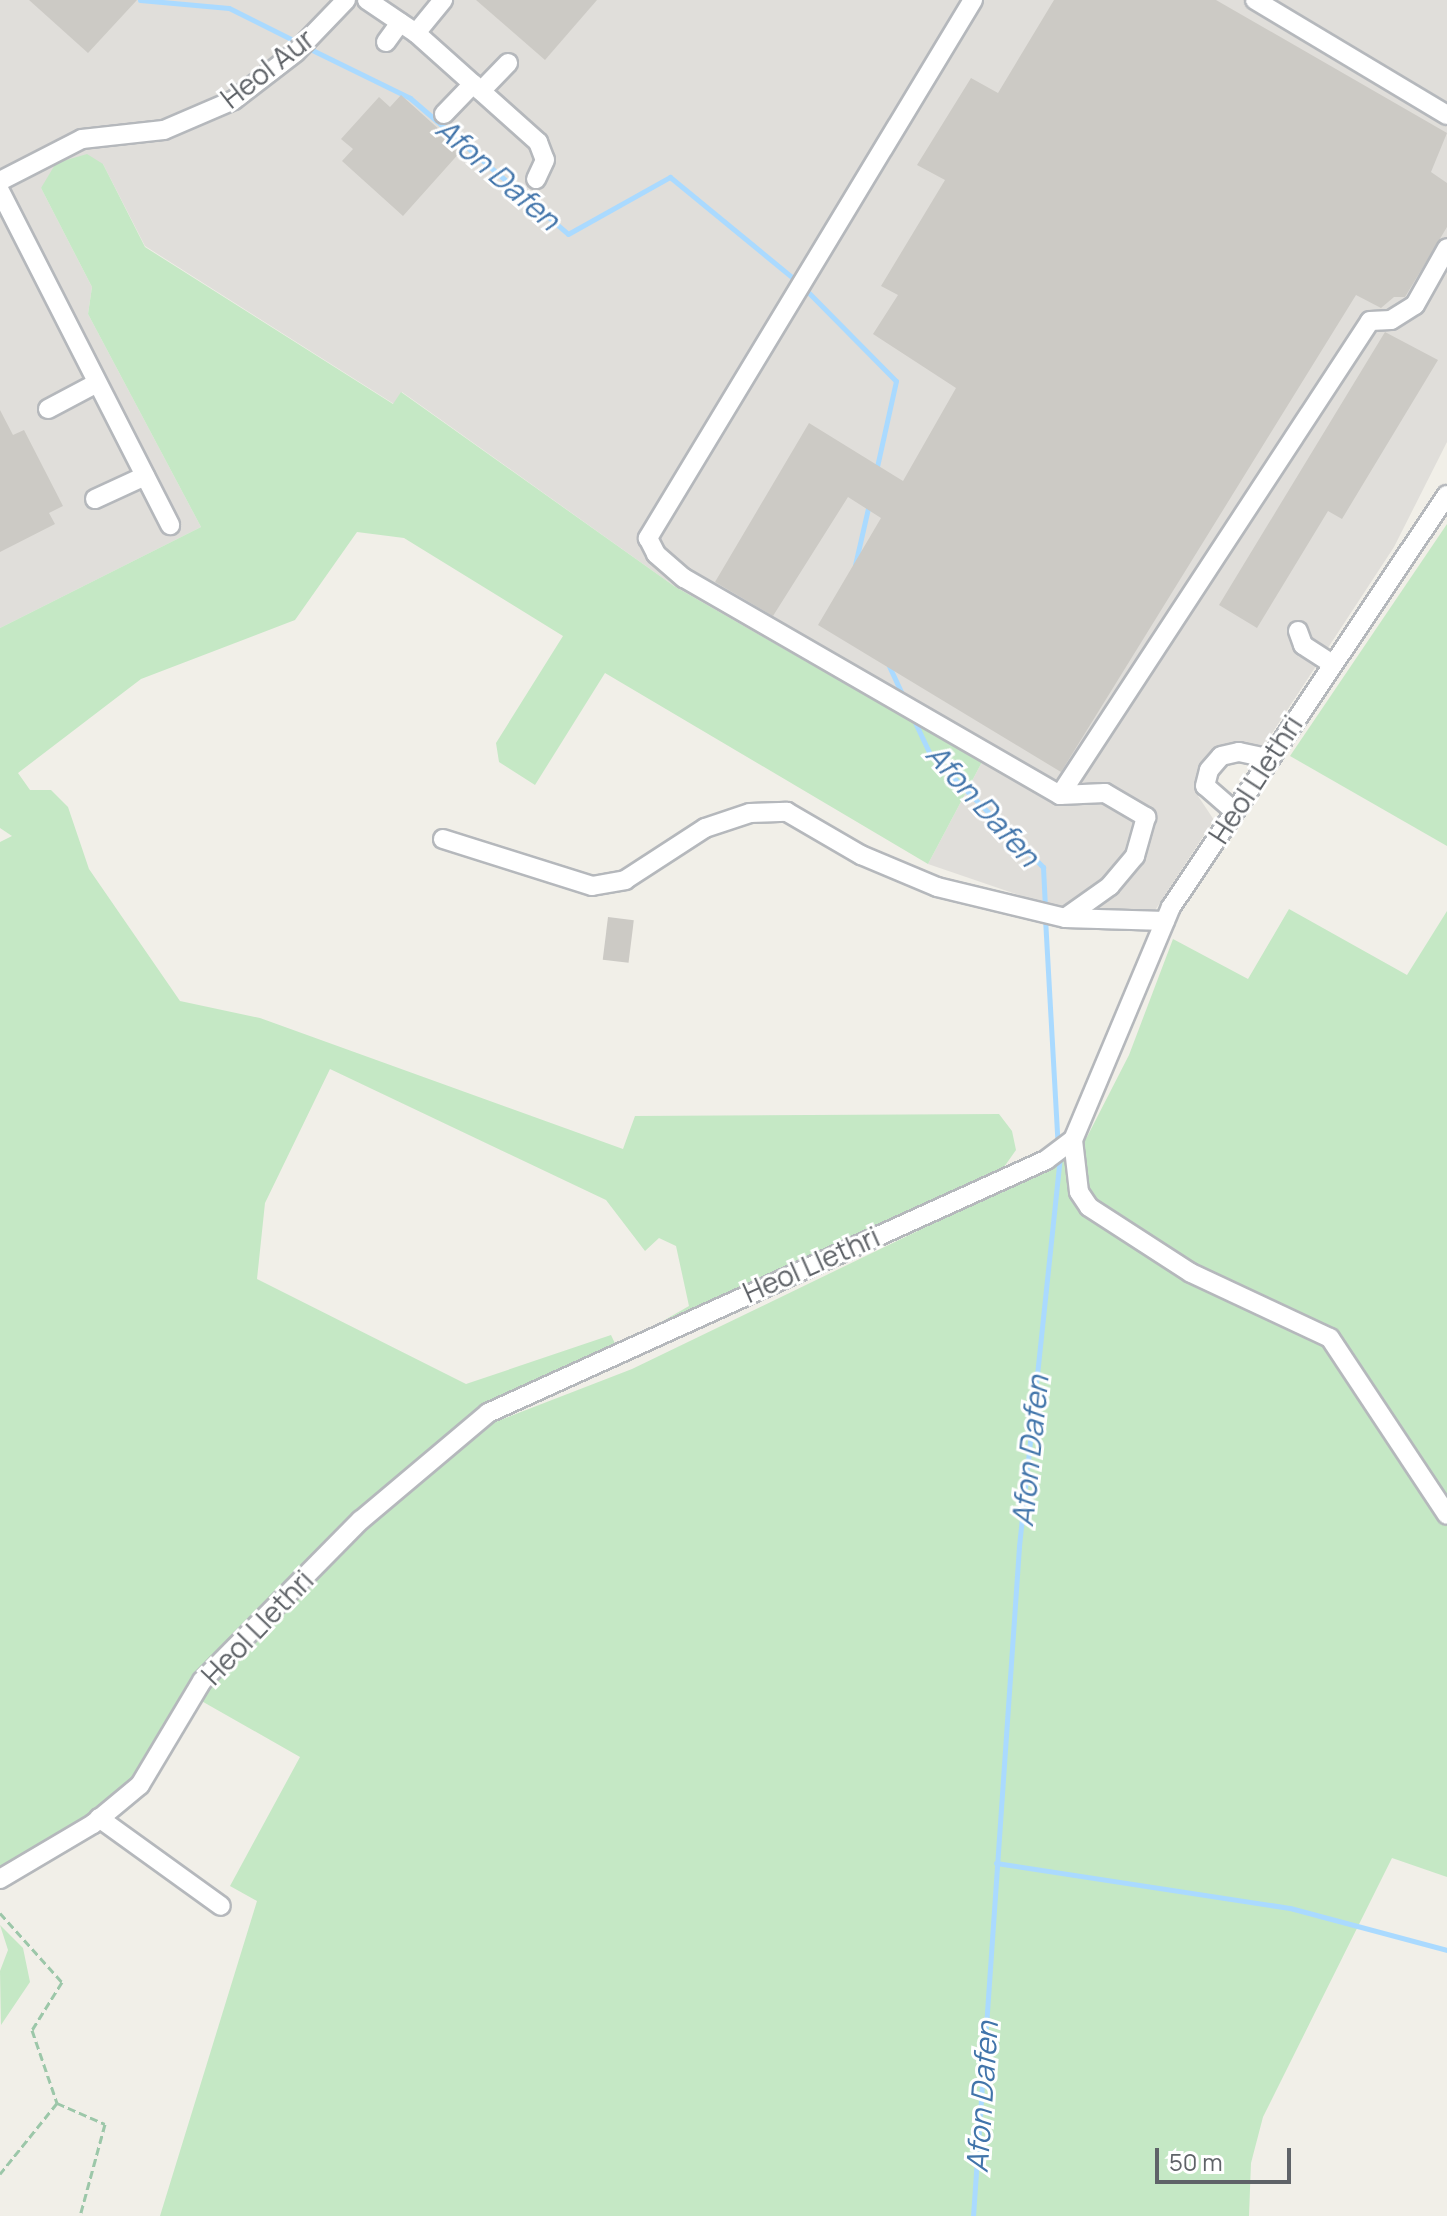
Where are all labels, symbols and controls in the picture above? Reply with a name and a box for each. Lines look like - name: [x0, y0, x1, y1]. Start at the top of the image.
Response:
- street label: Heol Aur: [214, 21, 320, 115]
- water label: Afon Dafen: [429, 111, 567, 237]
- street label: Heol Llethri: [1201, 709, 1309, 849]
- water label: Afon Dafen: [919, 737, 1047, 873]
- street label: Heol Llethri: [738, 1219, 884, 1309]
- water label: Afon Dafen: [1004, 1374, 1056, 1528]
- street label: Heol Llethri: [194, 1563, 320, 1691]
- water label: Afon Dafen: [959, 2020, 1005, 2174]
- scale bar: [1159, 2132, 1295, 2182]
- text: 50 m: [1169, 2145, 1223, 2178]

